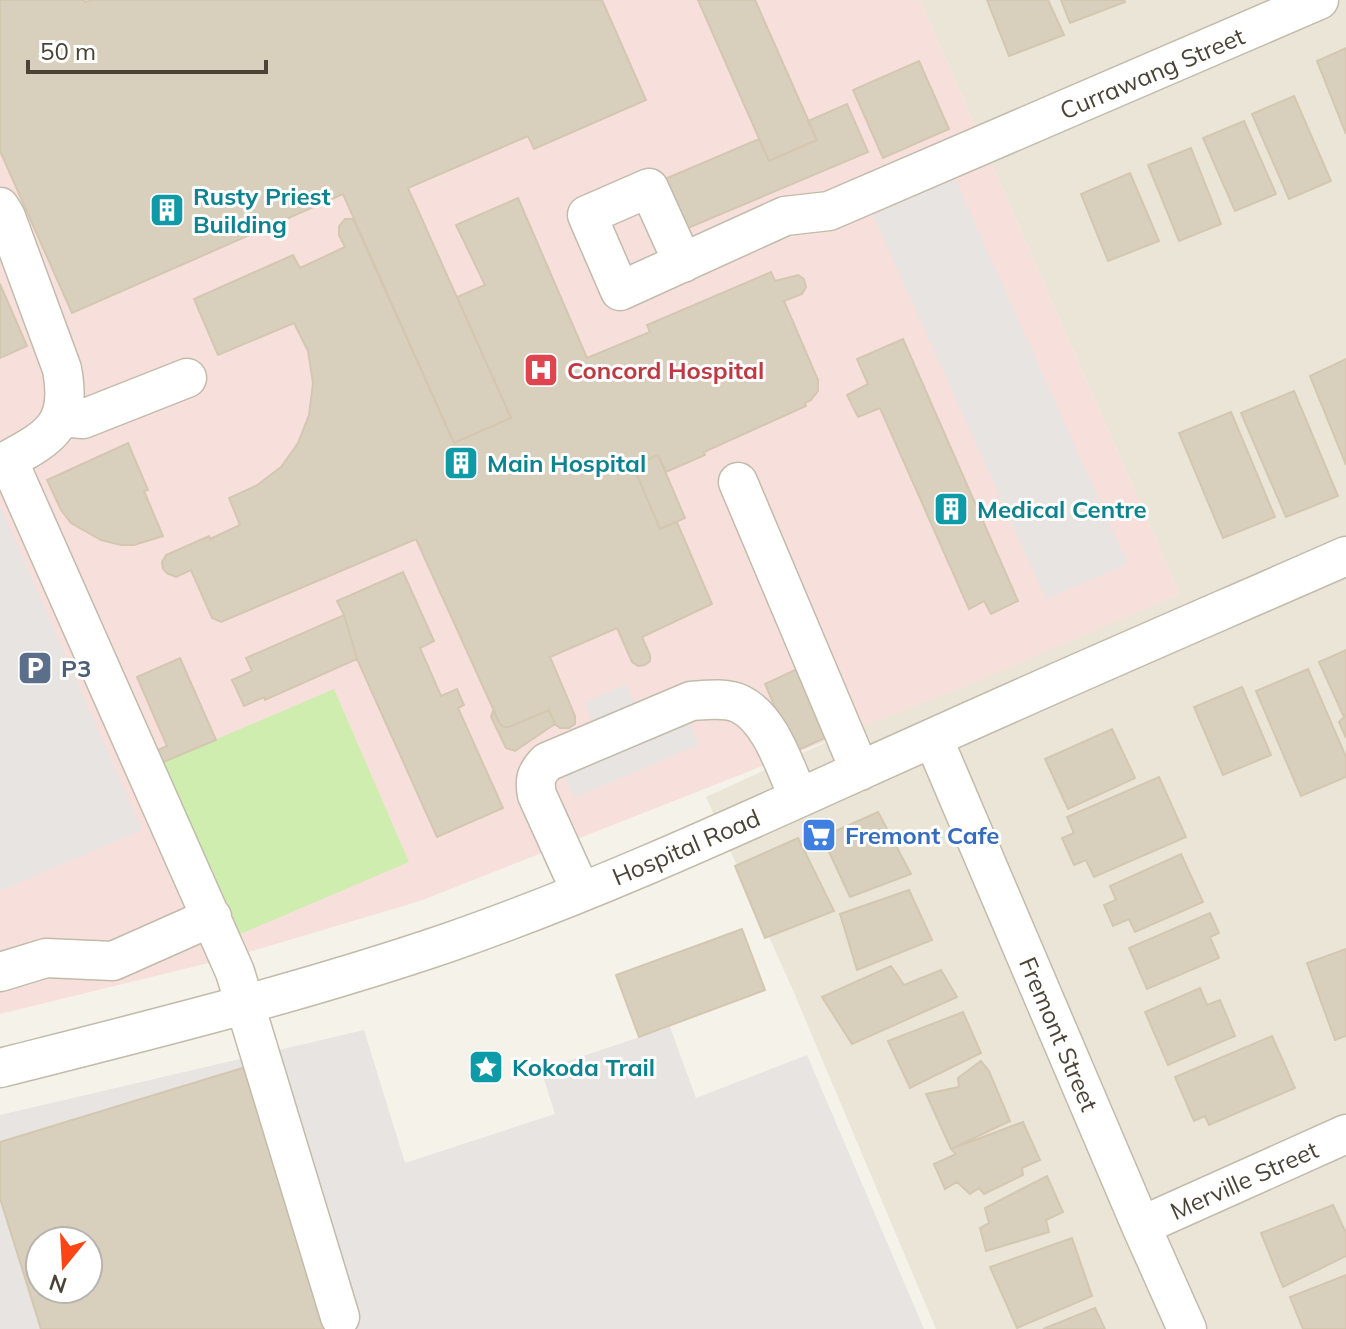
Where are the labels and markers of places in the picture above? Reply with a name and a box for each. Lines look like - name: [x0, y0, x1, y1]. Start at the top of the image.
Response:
- place label: Rusty Priest Building: [193, 181, 331, 239]
- building icon: Rusty Priest Building: [148, 191, 186, 229]
- hospital icon: Concord Hospital: [522, 351, 560, 389]
- place label: Concord Hospital: [567, 355, 764, 385]
- building icon: Main Hospital: [442, 444, 480, 482]
- place label: Main Hospital: [487, 448, 646, 478]
- building icon: Medical Centre: [932, 490, 970, 528]
- place label: Medical Centre: [977, 494, 1147, 524]
- parking icon: P3: [16, 649, 54, 687]
- place label: P3: [61, 653, 91, 683]
- supermarket icon: Fremont Cafe: [800, 816, 838, 854]
- place label: Fremont Cafe: [845, 820, 999, 850]
- place icon: Kokoda Trail: [467, 1048, 505, 1086]
- place label: Kokoda Trail: [512, 1052, 655, 1082]

